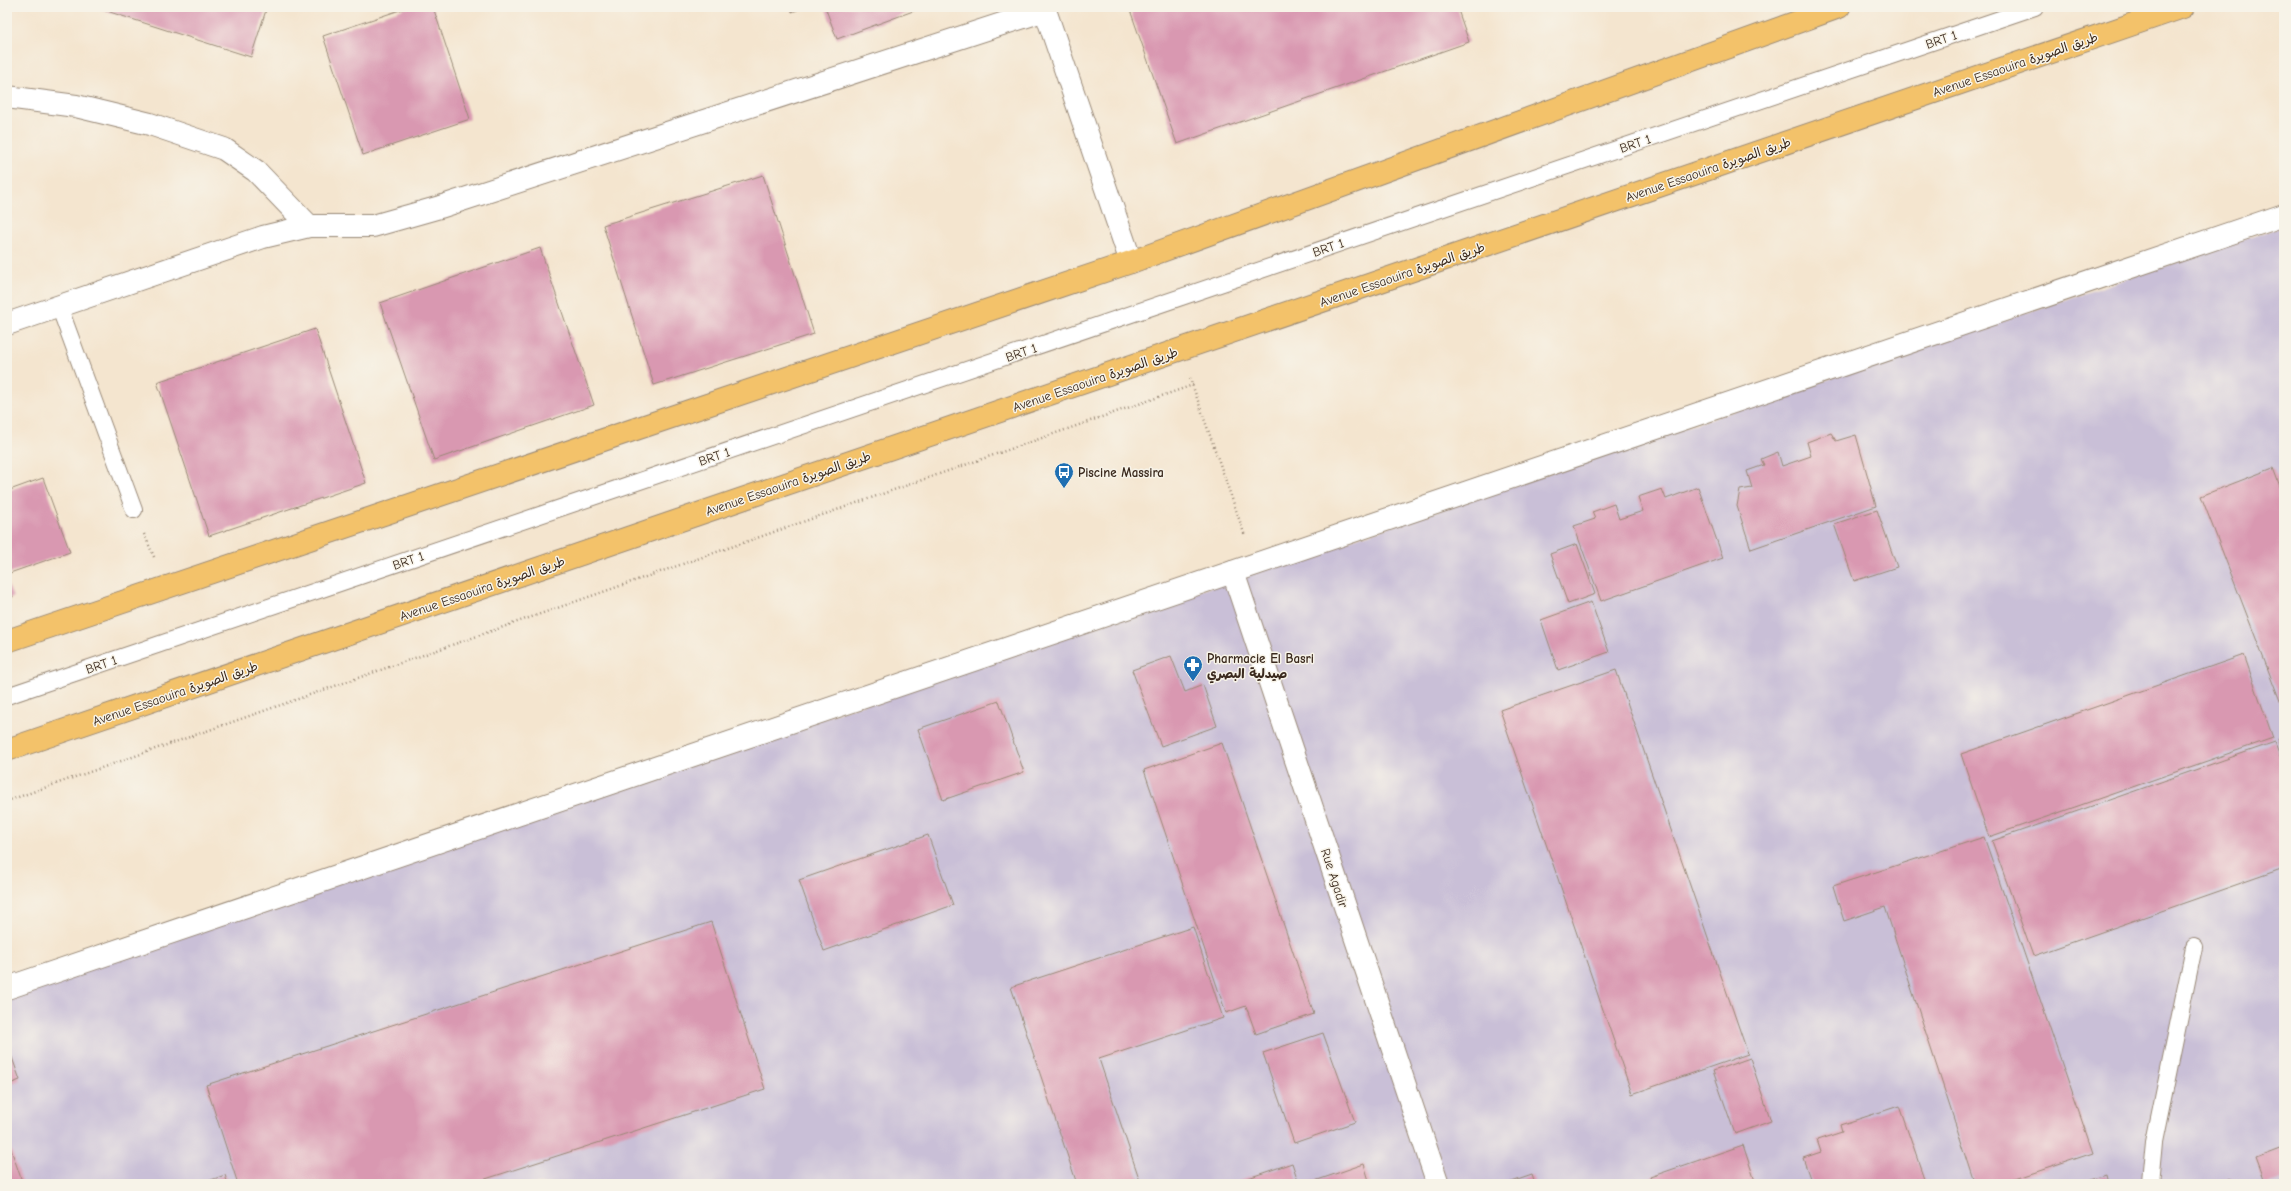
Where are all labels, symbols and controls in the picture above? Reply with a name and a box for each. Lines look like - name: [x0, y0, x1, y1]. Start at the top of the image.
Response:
- street label: BRT 1: [1924, 27, 1959, 52]
- street label: Avenue Essaouira طريق الصويرة: [1931, 29, 2100, 101]
- street label: BRT 1: [1618, 131, 1653, 156]
- street label: Avenue Essaouira طريق الصويرة: [1624, 134, 1793, 206]
- street label: BRT 1: [1311, 235, 1346, 260]
- street label: Avenue Essaouira طريق الصويرة: [1318, 239, 1487, 311]
- street label: BRT 1: [1004, 340, 1039, 365]
- street label: Avenue Essaouira طريق الصويرة: [1011, 344, 1180, 416]
- street label: BRT 1: [697, 444, 732, 469]
- street label: Avenue Essaouira طريق الصويرة: [704, 448, 873, 520]
- bus stop icon: Piscine Massira: [1053, 461, 1075, 489]
- place label: Piscine Massira: [1078, 465, 1164, 480]
- street label: BRT 1: [391, 548, 426, 573]
- street label: Avenue Essaouira طريق الصويرة: [398, 553, 567, 625]
- place label: Pharmacie El Basri صيدلية البصري: [1207, 651, 1314, 684]
- street label: BRT 1: [84, 652, 119, 677]
- pharmacy icon: Pharmacie El Basri صيدلية البصري: [1182, 654, 1204, 682]
- street label: Avenue Essaouira طريق الصويرة: [91, 658, 260, 730]
- street label: Rue Agadir: [1318, 847, 1351, 910]

